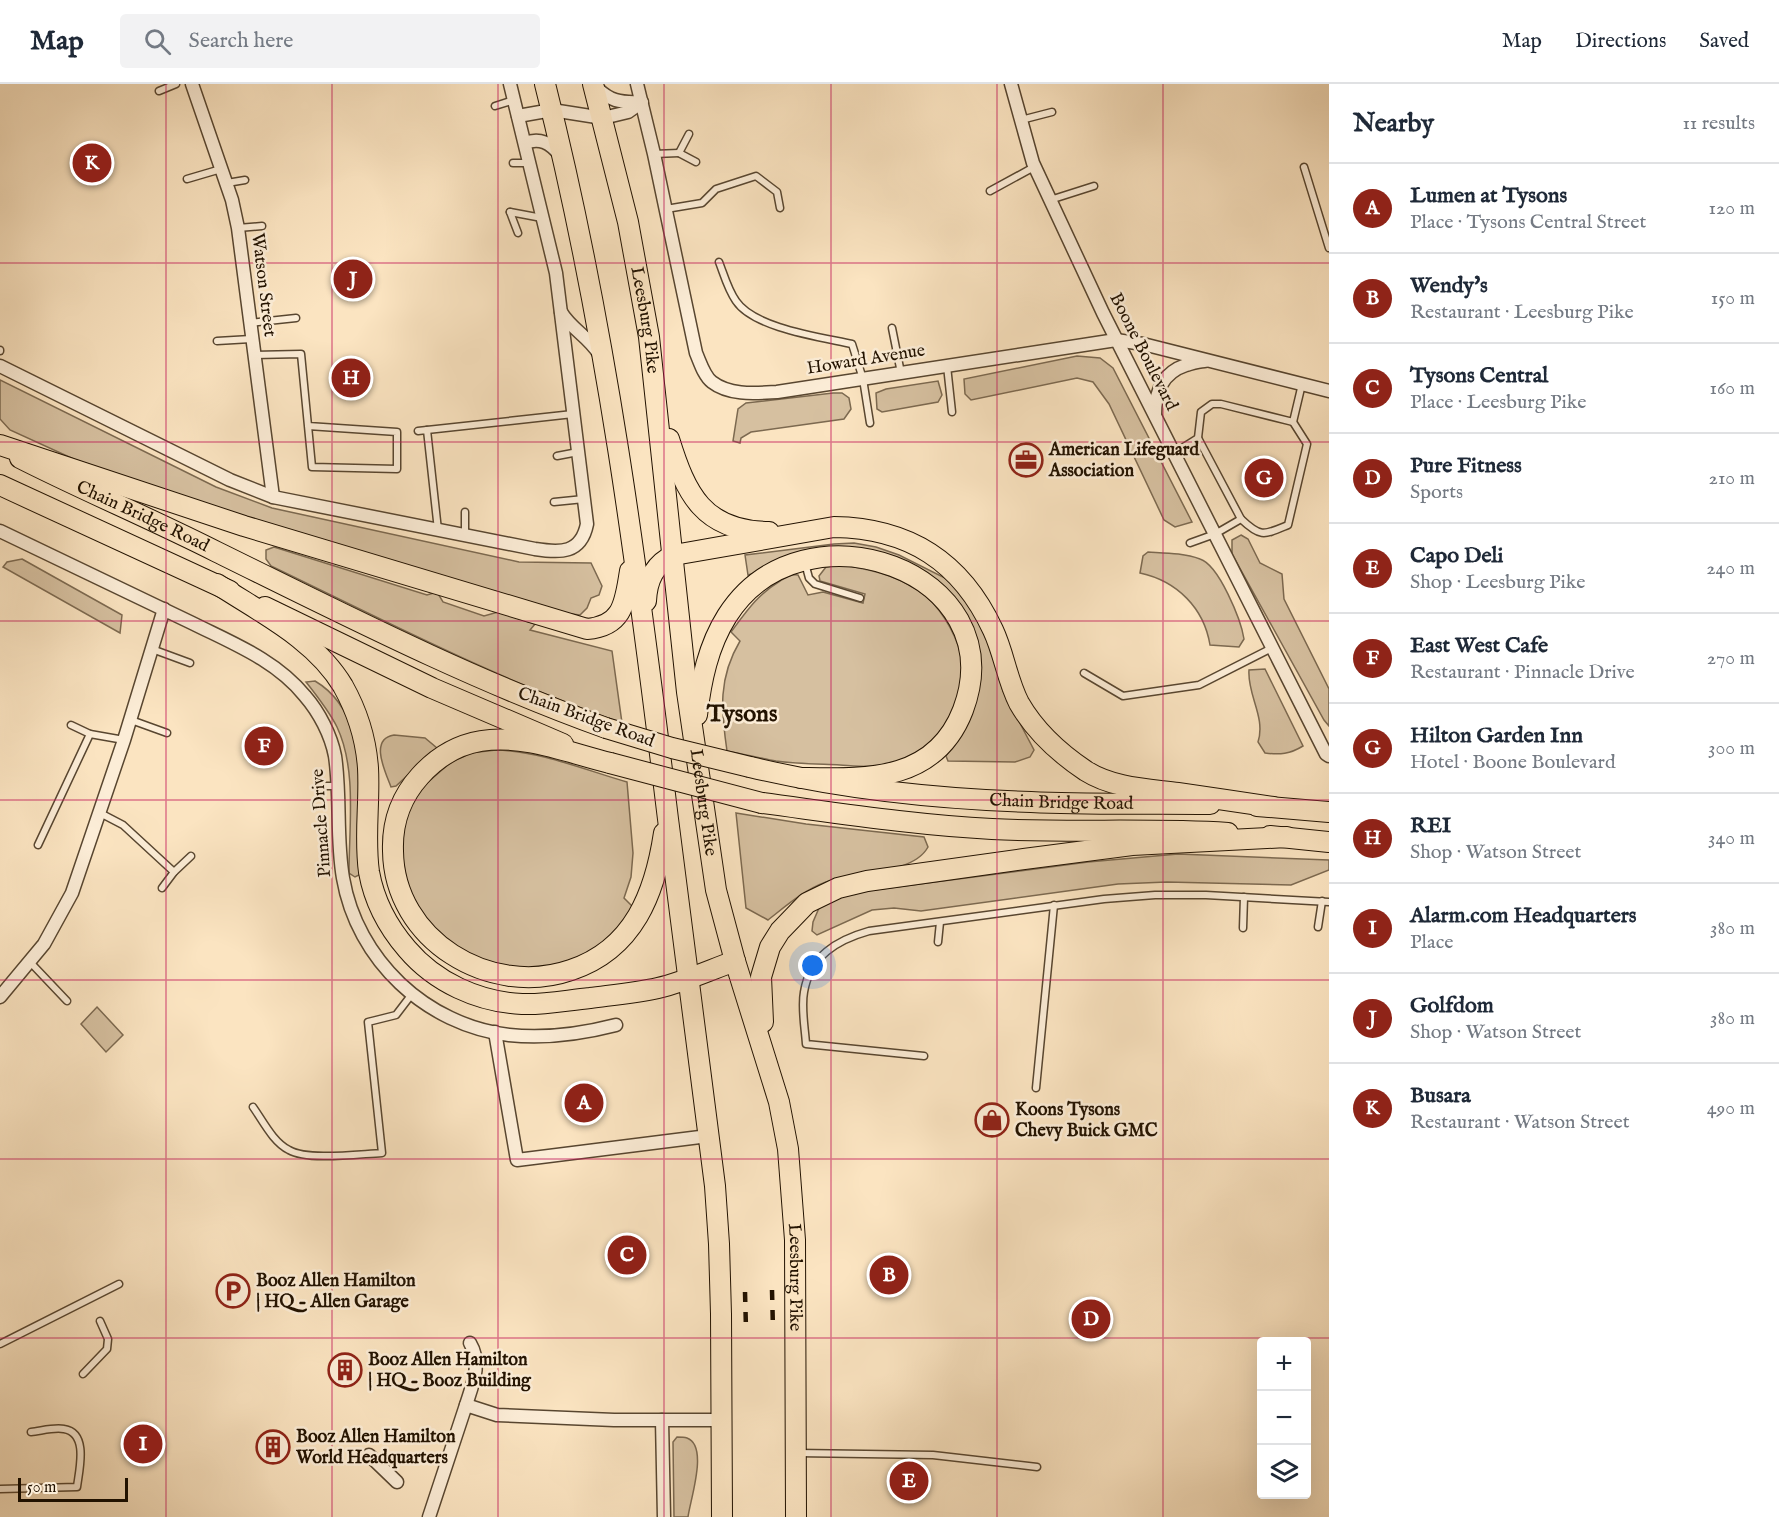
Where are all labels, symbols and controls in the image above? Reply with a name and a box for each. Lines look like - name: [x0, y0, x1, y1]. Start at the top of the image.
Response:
- search box: [120, 14, 540, 68]
- text: Map: [30, 24, 84, 59]
- icon: search: [141, 25, 174, 58]
- text: Search here: [189, 27, 293, 55]
- text: Map: [1502, 28, 1542, 55]
- text: Directions: [1575, 28, 1666, 55]
- text: Saved: [1699, 28, 1749, 55]
- text: Nearby: [1353, 107, 1434, 140]
- text: 11 results: [1682, 111, 1755, 136]
- pin: K: [72, 140, 112, 185]
- text: Lumen at Tysons: [1410, 182, 1567, 210]
- text: A: [1366, 196, 1379, 221]
- text: 120 m: [1709, 196, 1755, 221]
- text: Place · Tysons Central Street: [1410, 210, 1646, 235]
- street label: Watson Street: [245, 232, 281, 338]
- pin: J: [334, 256, 372, 302]
- street label: Leesburg Pike: [625, 265, 664, 375]
- text: Wendy's: [1410, 272, 1488, 300]
- text: B: [1366, 286, 1379, 311]
- text: 150 m: [1711, 286, 1755, 311]
- street label: Boone Boulevard: [1103, 289, 1183, 415]
- text: Restaurant · Leesburg Pike: [1410, 300, 1634, 325]
- street label: Howard Avenue: [805, 339, 927, 381]
- pin: H: [332, 356, 370, 400]
- text: Tysons Central: [1410, 362, 1548, 390]
- text: C: [1365, 376, 1380, 401]
- text: 160 m: [1709, 376, 1755, 401]
- text: Place · Leesburg Pike: [1410, 390, 1587, 415]
- place label: American Lifeguard Association: [1048, 439, 1199, 483]
- office icon: American Lifeguard Association: [1008, 442, 1044, 478]
- text: Pure Fitness: [1410, 452, 1522, 480]
- pin: G: [1244, 456, 1284, 500]
- text: D: [1364, 466, 1381, 491]
- text: 210 m: [1709, 466, 1755, 491]
- street label: Chain Bridge Road: [73, 476, 213, 558]
- text: Sports: [1410, 480, 1463, 505]
- text: Capo Deli: [1410, 542, 1504, 570]
- text: E: [1366, 556, 1379, 581]
- text: 240 m: [1706, 556, 1755, 581]
- text: Shop · Leesburg Pike: [1410, 570, 1586, 595]
- text: East West Cafe: [1410, 632, 1548, 660]
- text: F: [1366, 646, 1379, 671]
- text: 270 m: [1707, 646, 1755, 671]
- text: Restaurant · Pinnacle Drive: [1410, 660, 1635, 685]
- street label: Chain Bridge Road: [514, 683, 658, 754]
- district label: Tysons: [706, 699, 778, 730]
- text: Hilton Garden Inn: [1410, 722, 1583, 750]
- pin: F: [244, 724, 284, 768]
- text: G: [1365, 736, 1380, 761]
- text: 300 m: [1708, 736, 1755, 761]
- street label: Leesburg Pike: [684, 747, 722, 858]
- text: Hotel · Boone Boulevard: [1410, 750, 1616, 775]
- street label: Pinnacle Drive: [307, 768, 337, 878]
- street label: Chain Bridge Road: [989, 789, 1134, 815]
- text: REI: [1410, 812, 1451, 840]
- text: H: [1364, 826, 1381, 851]
- text: 340 m: [1708, 826, 1755, 851]
- text: Shop · Watson Street: [1410, 840, 1581, 865]
- text: Alarm.com Headquarters: [1410, 902, 1637, 930]
- text: I: [1368, 916, 1377, 941]
- text: 380 m: [1710, 916, 1755, 941]
- text: Place: [1410, 930, 1453, 955]
- your location: [798, 951, 827, 980]
- text: Golfdom: [1410, 992, 1494, 1020]
- text: J: [1368, 1006, 1377, 1031]
- text: 380 m: [1710, 1006, 1755, 1031]
- text: Shop · Watson Street: [1410, 1020, 1581, 1045]
- pin: A: [564, 1080, 604, 1126]
- text: Busara: [1410, 1082, 1471, 1110]
- text: K: [1365, 1096, 1380, 1121]
- text: 490 m: [1707, 1096, 1755, 1121]
- place label: Koons Tysons Chevy Buick GMC: [1015, 1099, 1158, 1143]
- shop icon: Koons Tysons Chevy Buick GMC: [974, 1102, 1010, 1138]
- text: Restaurant · Watson Street: [1410, 1110, 1630, 1135]
- street label: Leesburg Pike: [782, 1222, 807, 1331]
- pin: C: [608, 1232, 646, 1278]
- pin: B: [870, 1252, 908, 1298]
- place label: Booz Allen Hamilton | HQ - Allen Garage: [256, 1270, 416, 1314]
- parking icon: Booz Allen Hamilton | HQ - Allen Garage: [215, 1273, 251, 1309]
- pin: D: [1072, 1296, 1110, 1342]
- map controls: [1257, 1337, 1311, 1499]
- button: +: [1257, 1337, 1311, 1391]
- place label: Booz Allen Hamilton | HQ - Booz Building: [368, 1349, 532, 1393]
- building icon: Booz Allen Hamilton | HQ - Booz Building: [327, 1352, 363, 1388]
- button: −: [1257, 1391, 1311, 1445]
- pin: I: [124, 1422, 162, 1466]
- place label: Booz Allen Hamilton World Headquarters: [295, 1426, 456, 1470]
- building icon: Booz Allen Hamilton World Headquarters: [255, 1429, 291, 1465]
- button: layers: [1257, 1445, 1311, 1499]
- pin: E: [890, 1458, 928, 1504]
- scale bar: [18, 1475, 128, 1502]
- text: 50 m: [27, 1478, 56, 1498]

